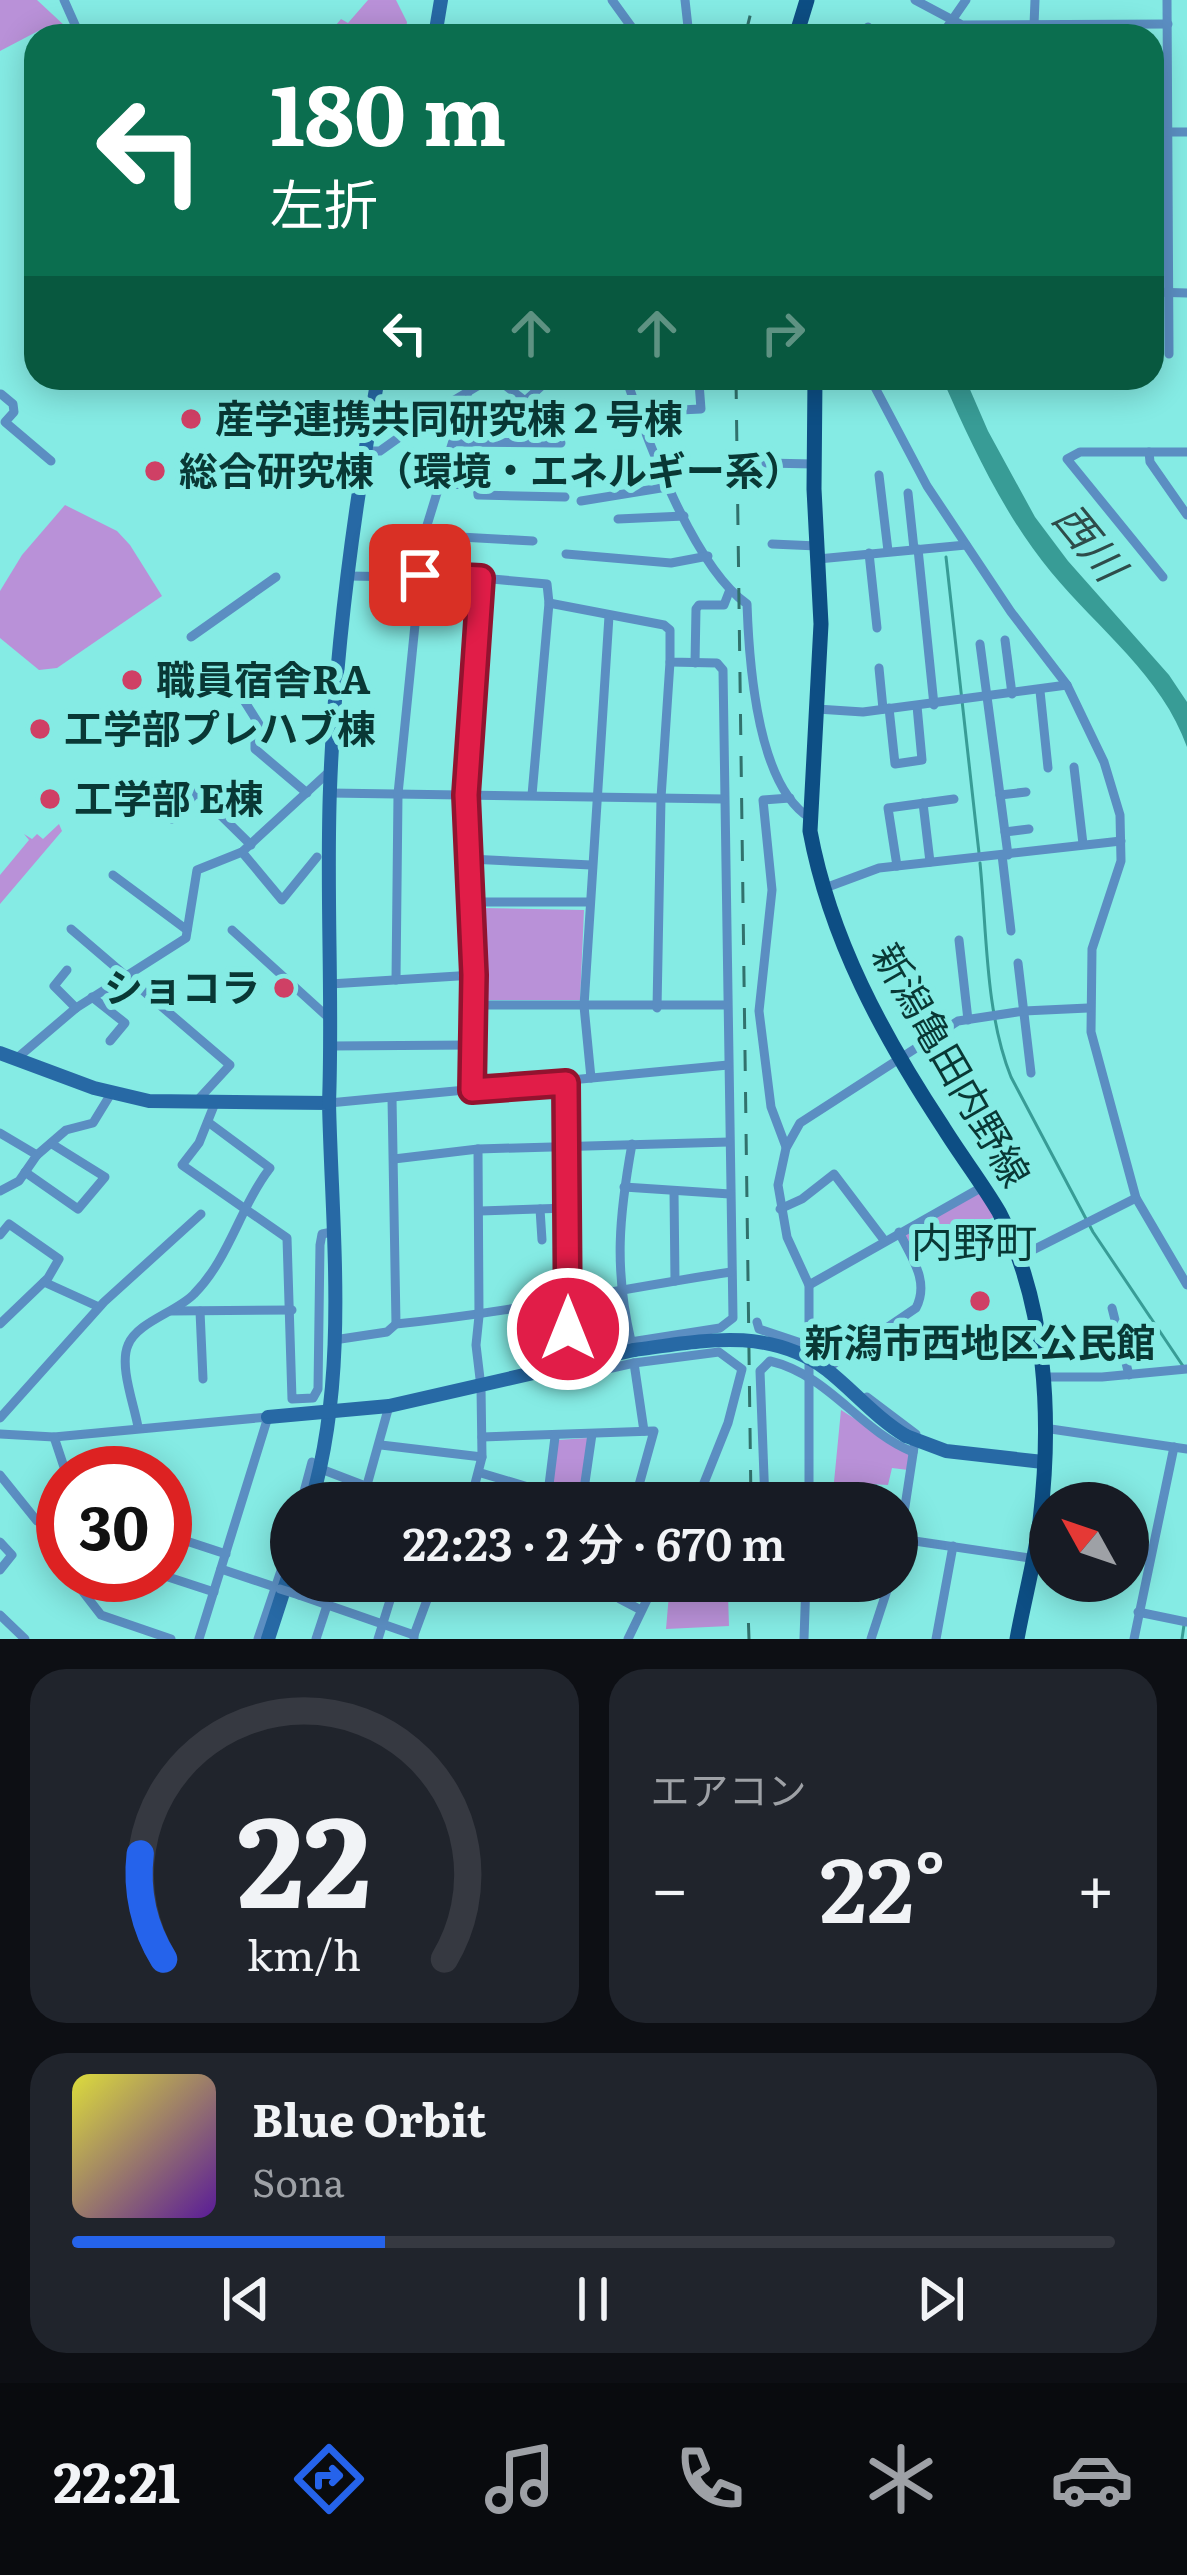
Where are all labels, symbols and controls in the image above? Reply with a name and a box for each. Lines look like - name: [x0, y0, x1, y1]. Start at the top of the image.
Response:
- text: 180 m: [270, 47, 507, 172]
- icon: left: [72, 72, 228, 228]
- text: 左折: [270, 161, 378, 242]
- icon: left: [372, 300, 438, 366]
- icon: ahead: [498, 300, 564, 366]
- icon: ahead: [624, 300, 690, 366]
- icon: right: [750, 300, 816, 366]
- place label: 産学連携共同研究棟２号棟: [215, 387, 683, 445]
- marker: 産学連携共同研究棟２号棟: [178, 406, 204, 432]
- place label: 総合研究棟（環境・エネルギー系）: [179, 439, 803, 497]
- marker: 総合研究棟（環境・エネルギー系）: [142, 458, 168, 484]
- water label: 西川: [1041, 488, 1144, 595]
- pin: [369, 524, 471, 626]
- icon: arrive: [387, 542, 453, 608]
- place label: 職員宿舎RA: [156, 648, 371, 706]
- marker: 職員宿舎RA: [119, 667, 145, 693]
- place label: 工学部プレハブ棟: [64, 697, 376, 755]
- marker: 工学部プレハブ棟: [27, 716, 53, 742]
- place label: 工学部 E棟: [74, 767, 264, 825]
- marker: 工学部 E棟: [37, 786, 63, 812]
- street label: 新潟亀田内野線: [860, 931, 1047, 1196]
- place label: ショコラ: [104, 956, 260, 1014]
- marker: ショコラ: [271, 975, 297, 1001]
- district label: 内野町: [911, 1209, 1037, 1271]
- position arrow: [505, 1266, 631, 1392]
- marker: 新潟市西地区公民館: [967, 1288, 993, 1314]
- place label: 新潟市西地区公民館: [804, 1311, 1156, 1369]
- speed limit sign: 30: [36, 1446, 192, 1602]
- north arrow: [1029, 1482, 1149, 1602]
- map controls: [1029, 1482, 1149, 1602]
- text: 22:23 · 2 分 · 670 m: [402, 1508, 786, 1575]
- text: エアコン: [651, 1759, 807, 1817]
- text: 22: [237, 1761, 371, 1946]
- text: 22°: [820, 1817, 946, 1951]
- text: −: [651, 1835, 689, 1933]
- text: +: [1077, 1835, 1115, 1933]
- text: km/h: [247, 1921, 361, 1984]
- text: Blue Orbit: [252, 2084, 486, 2151]
- text: Sona: [252, 2151, 345, 2209]
- icon: previous: [213, 2266, 279, 2332]
- icon: pause: [560, 2266, 626, 2332]
- icon: next: [908, 2266, 974, 2332]
- icon: directions: [287, 2437, 371, 2521]
- icon: music: [478, 2437, 562, 2521]
- icon: phone: [668, 2437, 752, 2521]
- icon: climate: [859, 2437, 943, 2521]
- icon: car: [1050, 2437, 1134, 2521]
- text: 22:21: [53, 2439, 180, 2520]

